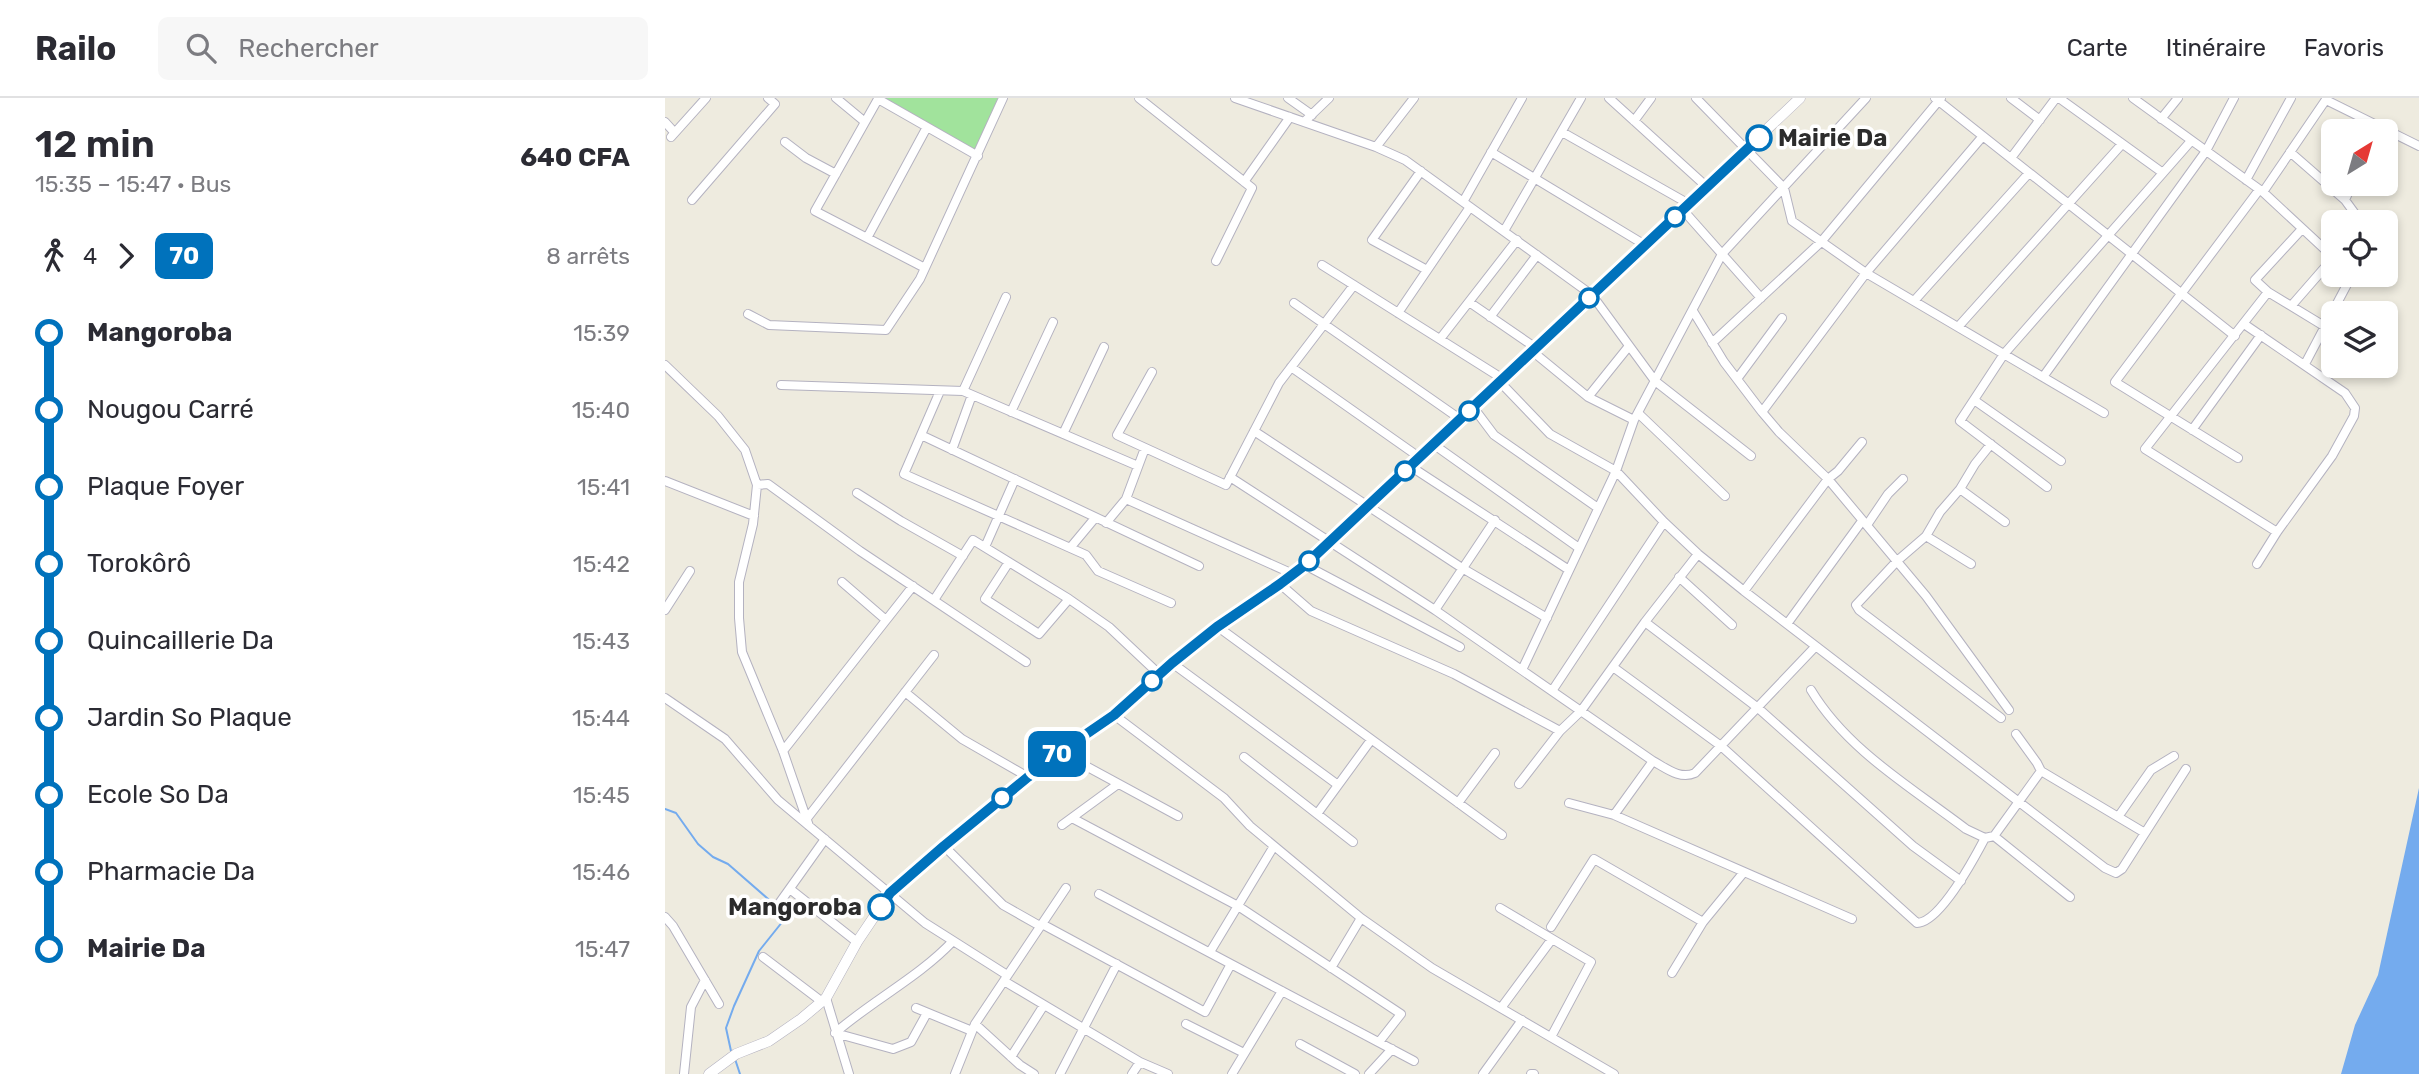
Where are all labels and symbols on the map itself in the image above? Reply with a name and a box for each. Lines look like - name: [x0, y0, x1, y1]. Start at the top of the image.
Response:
- north arrow: [2321, 119, 2397, 196]
- place label: Mairie Da: [1778, 124, 1887, 152]
- marker: Mairie Da: [1746, 125, 1772, 151]
- unlabelled marker: [1665, 207, 1685, 227]
- unlabelled marker: [1579, 288, 1599, 308]
- unlabelled marker: [1459, 401, 1479, 421]
- unlabelled marker: [1395, 461, 1415, 481]
- unlabelled marker: [1299, 551, 1319, 571]
- unlabelled marker: [1142, 671, 1162, 691]
- line badge: 70: [1025, 731, 1089, 777]
- unlabelled marker: [992, 788, 1012, 808]
- place label: Mangoroba: [728, 893, 862, 921]
- marker: Mangoroba: [868, 894, 894, 920]

